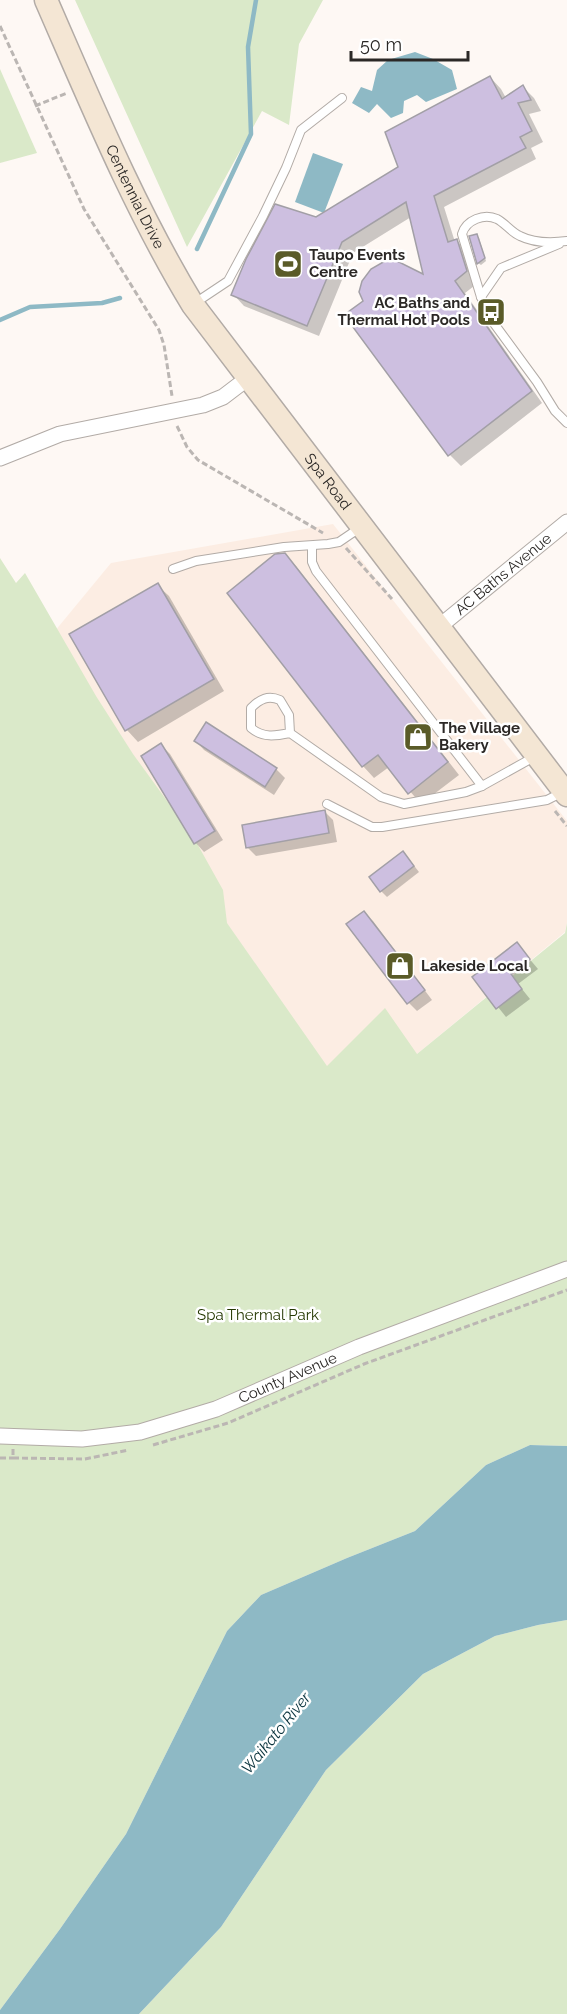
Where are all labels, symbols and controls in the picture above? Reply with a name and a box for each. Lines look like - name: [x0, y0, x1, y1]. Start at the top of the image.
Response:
- scale bar: [351, 24, 468, 62]
- text: 50 m: [360, 34, 402, 55]
- street label: Centennial Drive: [102, 142, 168, 252]
- place label: Taupo Events Centre: [309, 246, 405, 281]
- sports icon: Taupo Events Centre: [272, 248, 304, 280]
- place label: AC Baths and Thermal Hot Pools: [337, 294, 470, 329]
- bus stop icon: AC Baths and Thermal Hot Pools: [475, 296, 507, 328]
- street label: Spa Road: [300, 450, 355, 513]
- street label: AC Baths Avenue: [452, 529, 555, 619]
- place label: The Village Bakery: [439, 719, 520, 754]
- shop icon: The Village Bakery: [402, 721, 434, 753]
- shop icon: Lakeside Local: [384, 950, 416, 982]
- place label: Lakeside Local: [421, 957, 529, 975]
- park label: Spa Thermal Park: [197, 1306, 319, 1324]
- street label: County Avenue: [236, 1349, 340, 1407]
- water label: Waikato River: [237, 1688, 315, 1778]

